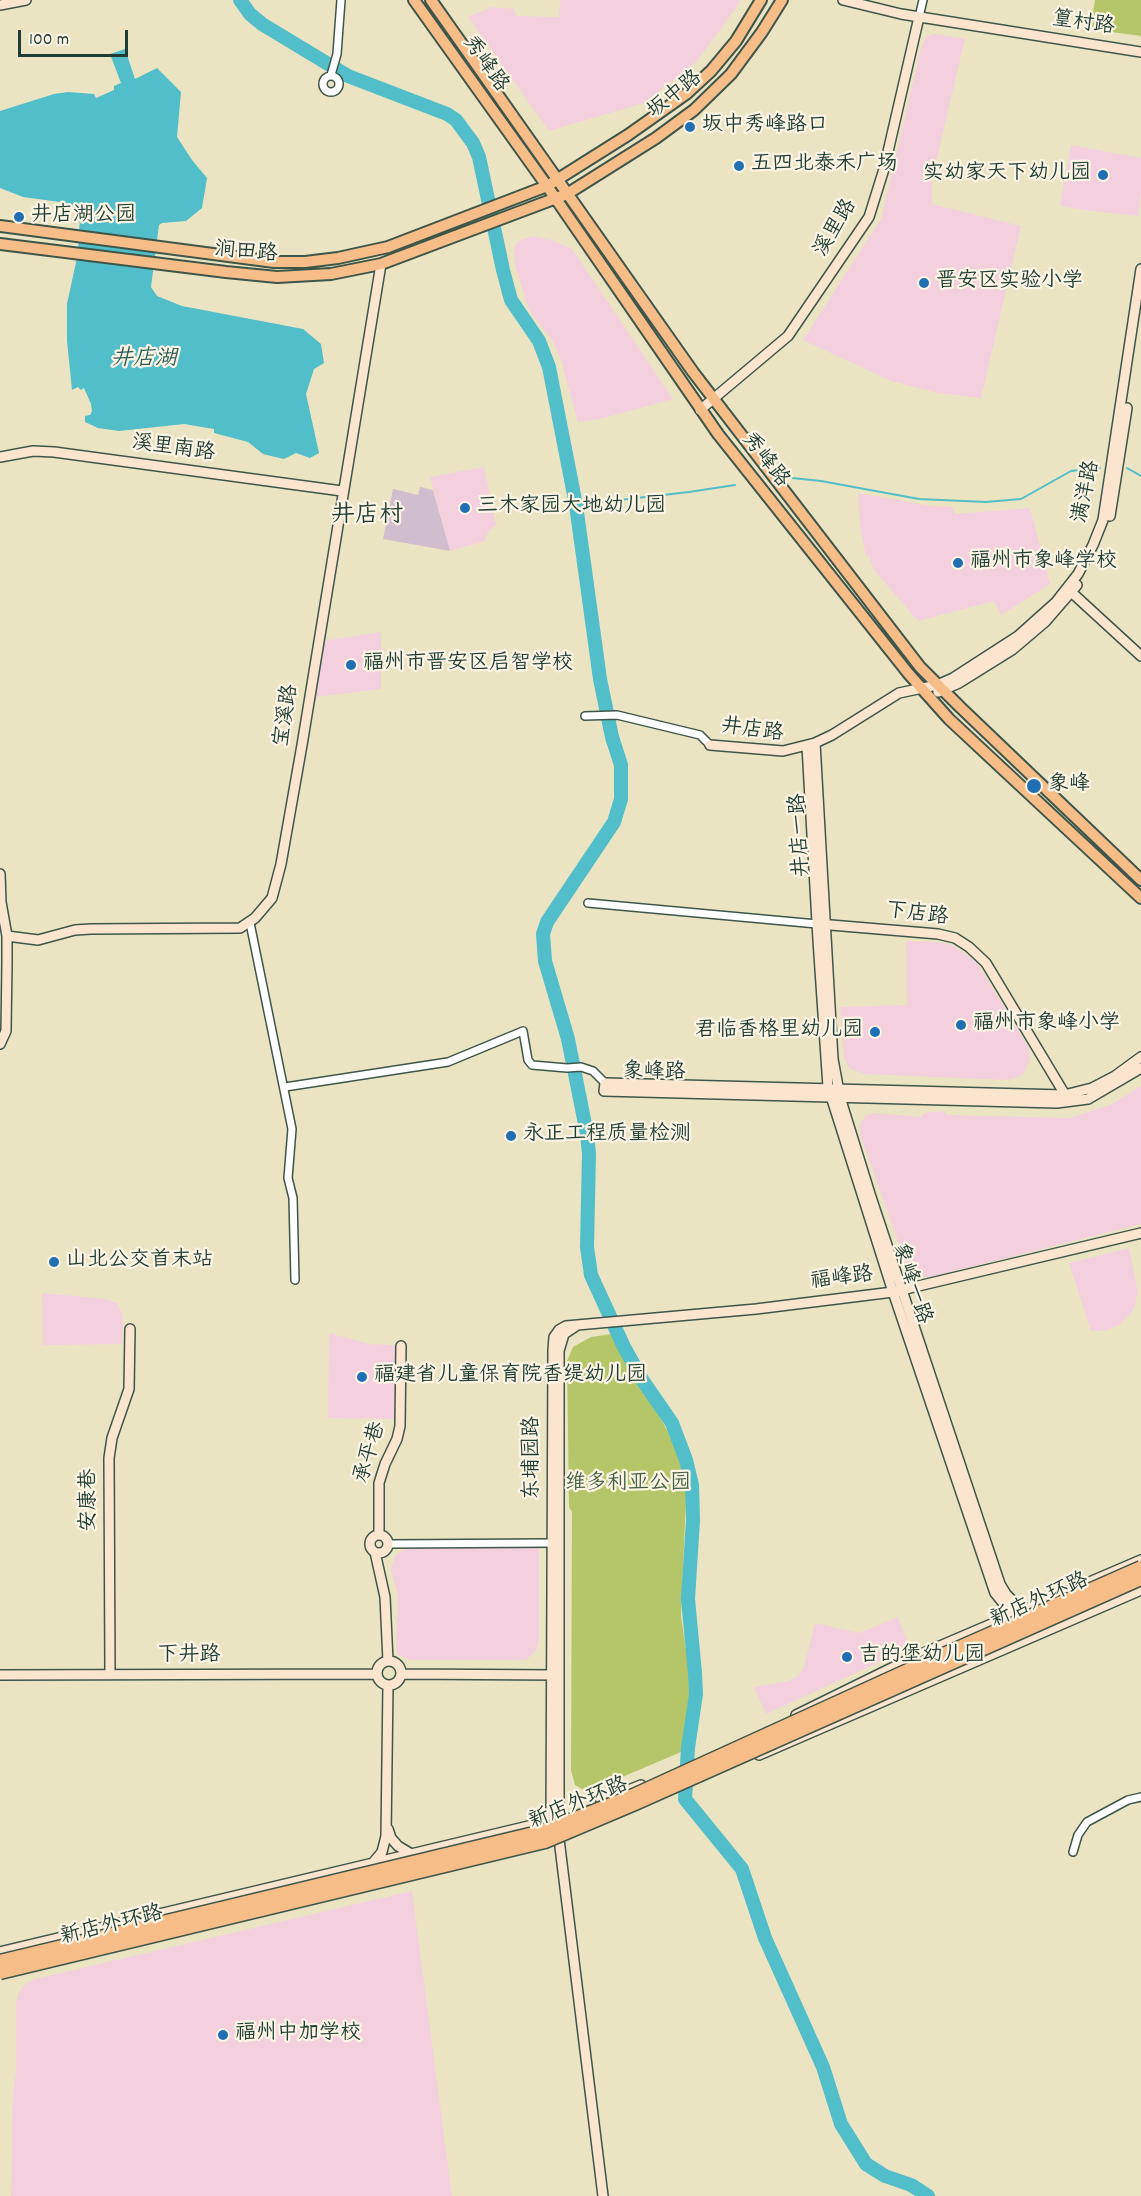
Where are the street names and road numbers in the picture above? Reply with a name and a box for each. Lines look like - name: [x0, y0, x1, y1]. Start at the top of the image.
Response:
- street label: 篁村路: [1050, 8, 1116, 42]
- street label: 秀峰路: [456, 32, 512, 98]
- street label: 坂中路: [644, 66, 708, 126]
- street label: 溪里路: [810, 196, 864, 262]
- street label: 涧田路: [214, 239, 278, 269]
- street label: 秀峰路: [735, 428, 793, 494]
- street label: 溪里南路: [130, 432, 216, 468]
- street label: 满洋路: [1069, 459, 1107, 525]
- street label: 宝溪路: [271, 683, 305, 749]
- street label: 井店路: [719, 715, 785, 749]
- street label: 井店一路: [787, 792, 817, 878]
- street label: 下店路: [884, 900, 950, 932]
- street label: 象峰路: [622, 1061, 686, 1087]
- street label: 象峰一路: [885, 1240, 935, 1328]
- street label: 福峰路: [809, 1264, 875, 1296]
- street label: 东埔园路: [521, 1416, 547, 1500]
- street label: 承平巷: [351, 1419, 393, 1487]
- street label: 安康巷: [78, 1469, 104, 1531]
- street label: 新店外环路: [987, 1569, 1093, 1635]
- street label: 下井路: [158, 1644, 220, 1670]
- street label: 新店外环路: [526, 1774, 632, 1836]
- street label: 新店外环路: [58, 1902, 166, 1952]

